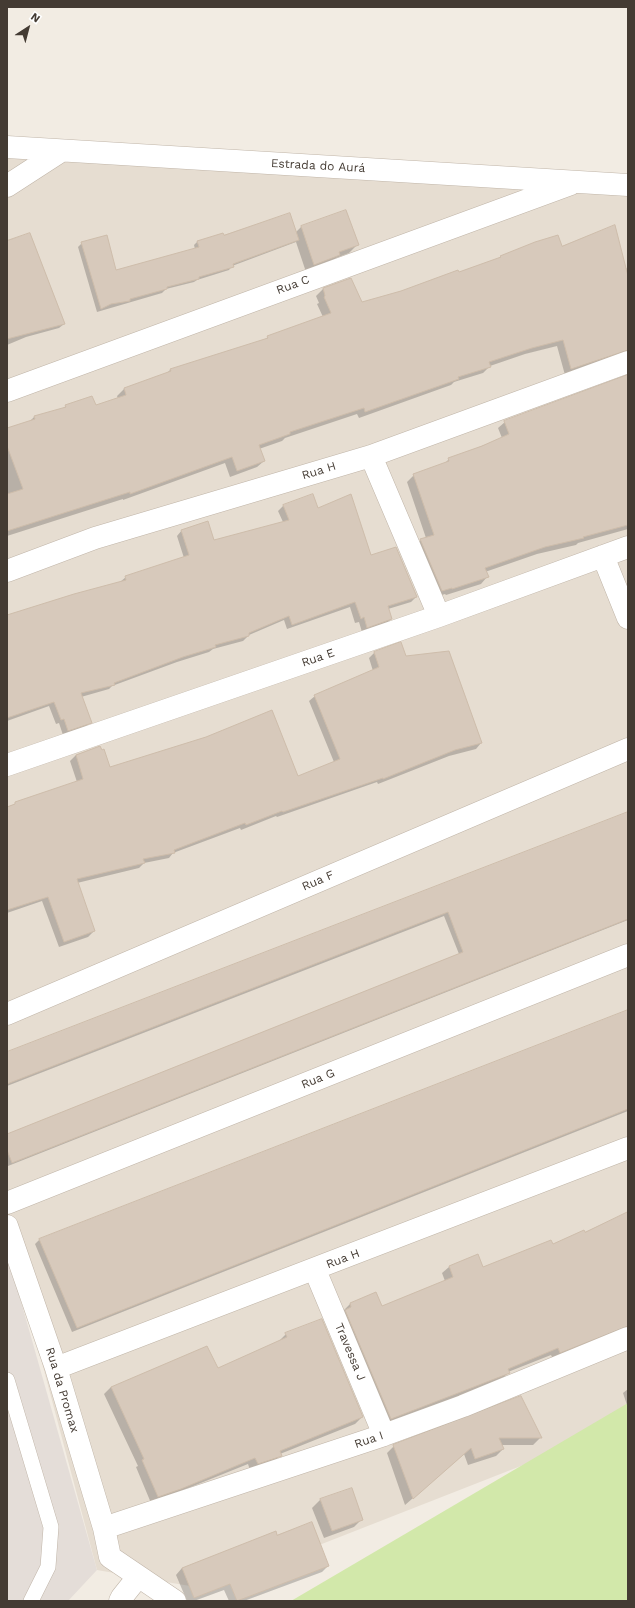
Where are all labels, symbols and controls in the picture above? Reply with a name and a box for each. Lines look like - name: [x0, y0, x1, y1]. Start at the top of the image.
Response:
- north arrow: [8, 8, 48, 48]
- text: N: [28, 10, 42, 26]
- street label: Estrada do Aurá: [270, 156, 366, 176]
- street label: Rua C: [274, 272, 312, 298]
- street label: Rua H: [300, 459, 338, 483]
- street label: Rua E: [300, 646, 336, 670]
- street label: Rua F: [300, 868, 336, 894]
- street label: Rua G: [299, 1066, 337, 1092]
- street label: Rua H: [324, 1246, 362, 1272]
- street label: Travessa J: [331, 1321, 369, 1383]
- street label: Rua da Promax: [42, 1346, 82, 1434]
- street label: Rua I: [353, 1428, 385, 1452]

